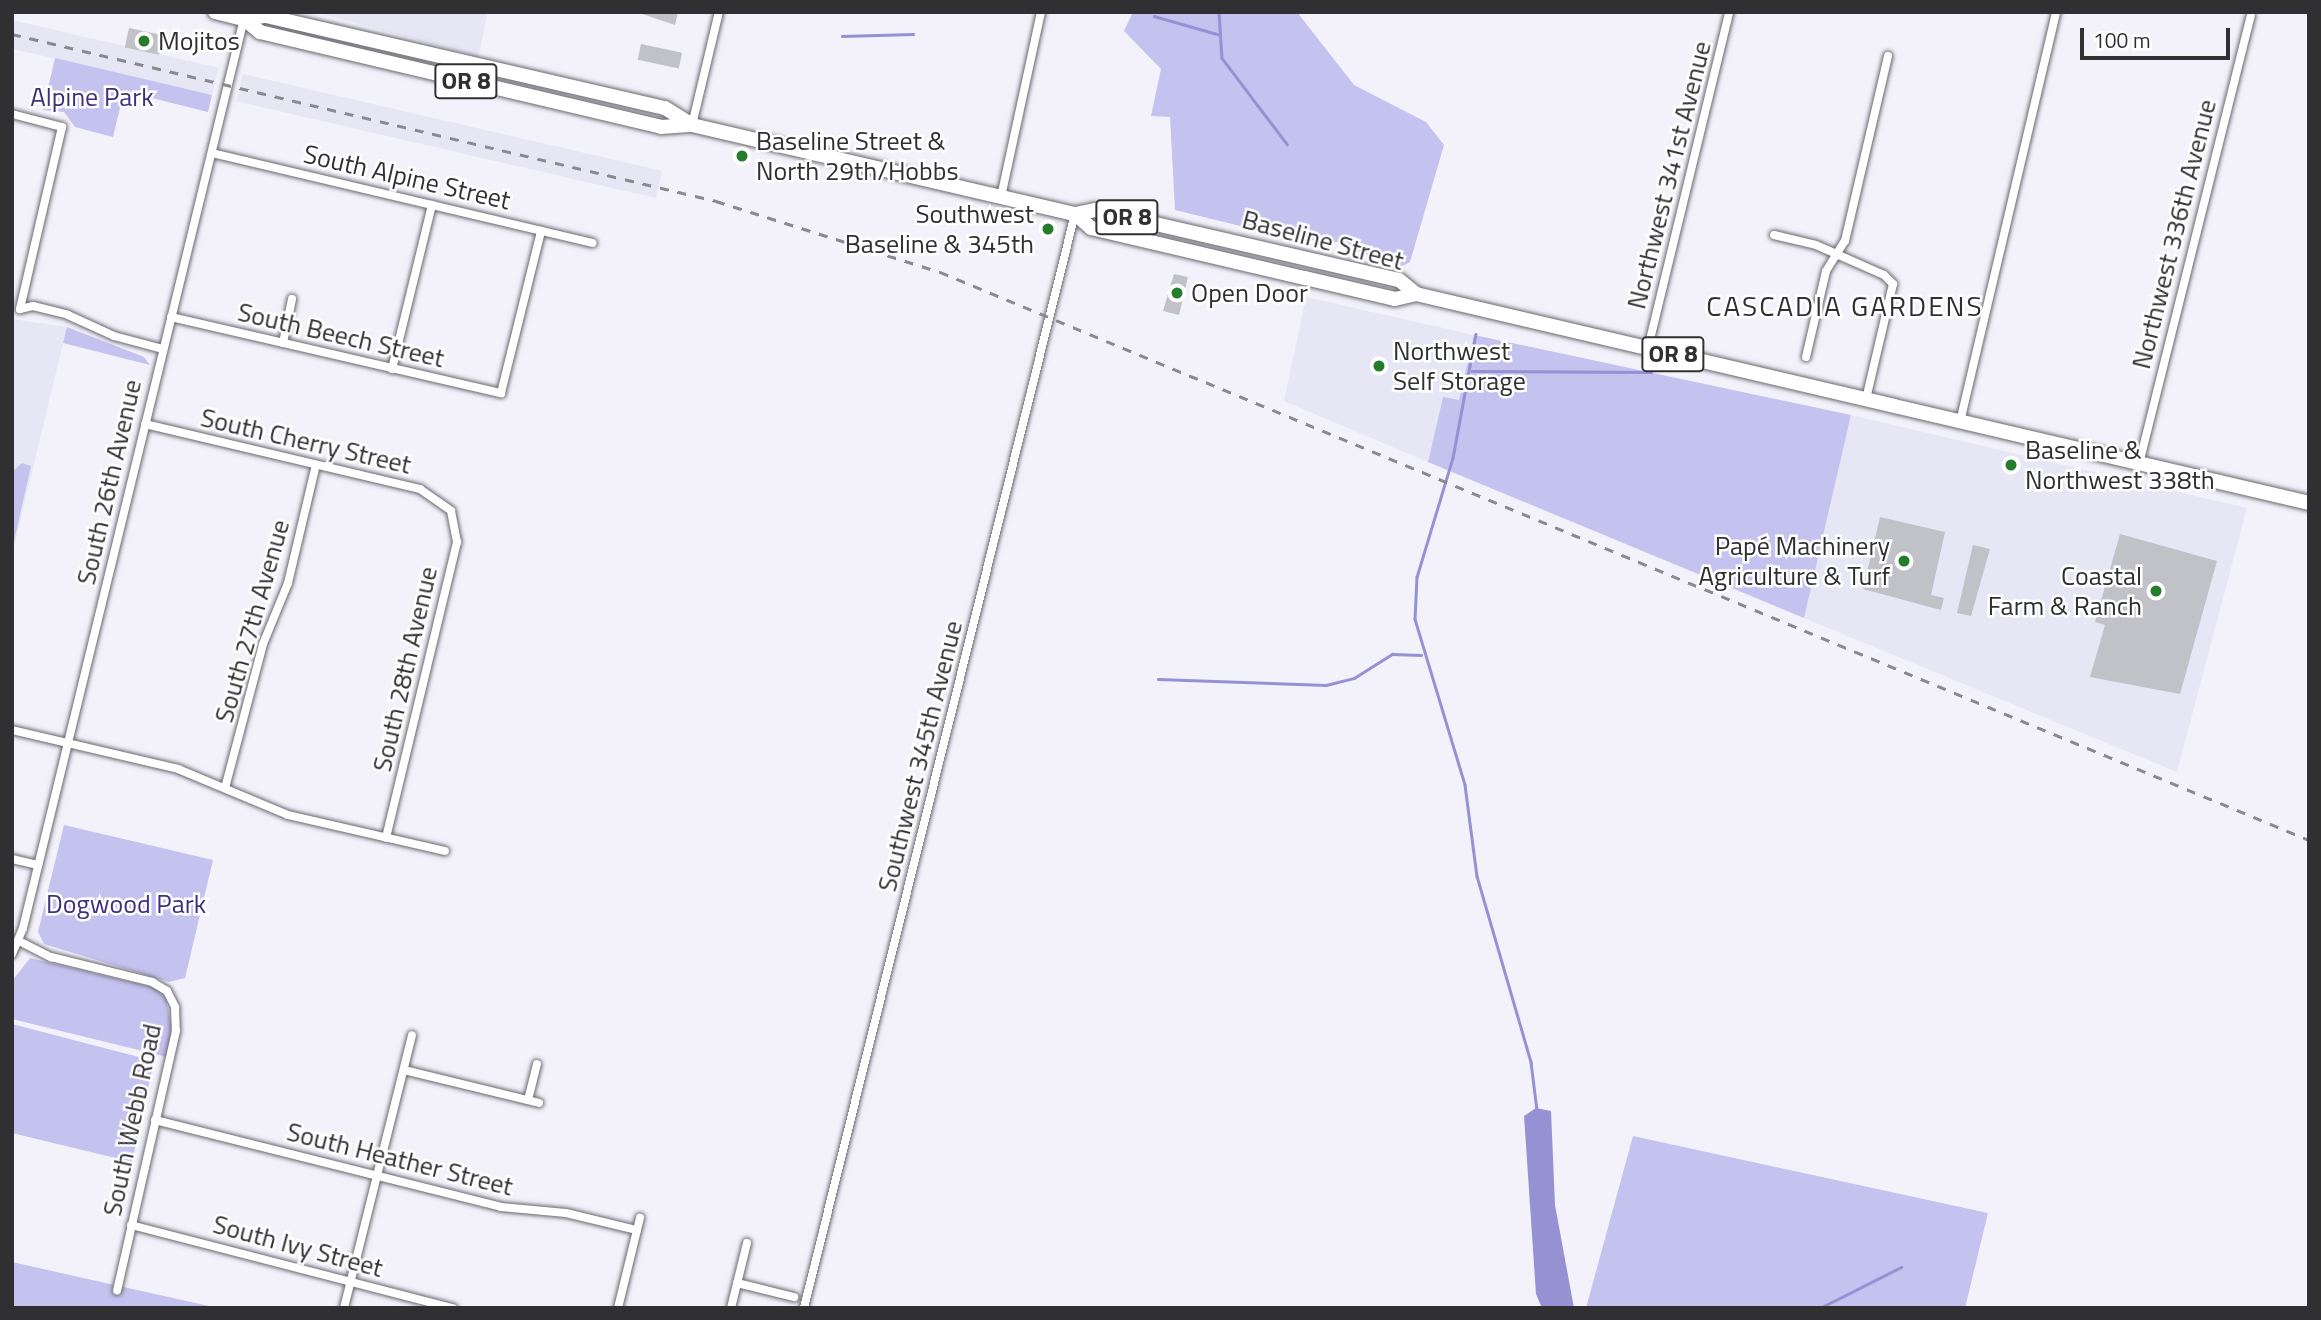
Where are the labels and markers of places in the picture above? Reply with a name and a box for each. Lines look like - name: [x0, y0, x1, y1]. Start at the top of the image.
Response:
- place label: Mojitos: [158, 25, 240, 57]
- marker: Mojitos: [136, 33, 152, 49]
- place label: Baseline Street & North 29th/Hobbs: [756, 125, 958, 186]
- marker: Baseline Street & North 29th/Hobbs: [734, 148, 750, 164]
- place label: Southwest Baseline & 345th: [845, 198, 1034, 260]
- marker: Southwest Baseline & 345th: [1040, 221, 1056, 237]
- place label: Open Door: [1191, 277, 1308, 309]
- marker: Open Door: [1169, 285, 1185, 301]
- place label: Northwest Self Storage: [1393, 335, 1526, 396]
- marker: Northwest Self Storage: [1371, 358, 1387, 374]
- place label: Baseline & Northwest 338th: [2025, 434, 2215, 496]
- marker: Baseline & Northwest 338th: [2003, 457, 2019, 473]
- place label: Papé Machinery Agriculture & Turf: [1699, 530, 1890, 592]
- marker: Papé Machinery Agriculture & Turf: [1896, 553, 1912, 569]
- place label: Coastal Farm & Ranch: [1988, 560, 2142, 622]
- marker: Coastal Farm & Ranch: [2148, 583, 2164, 599]

